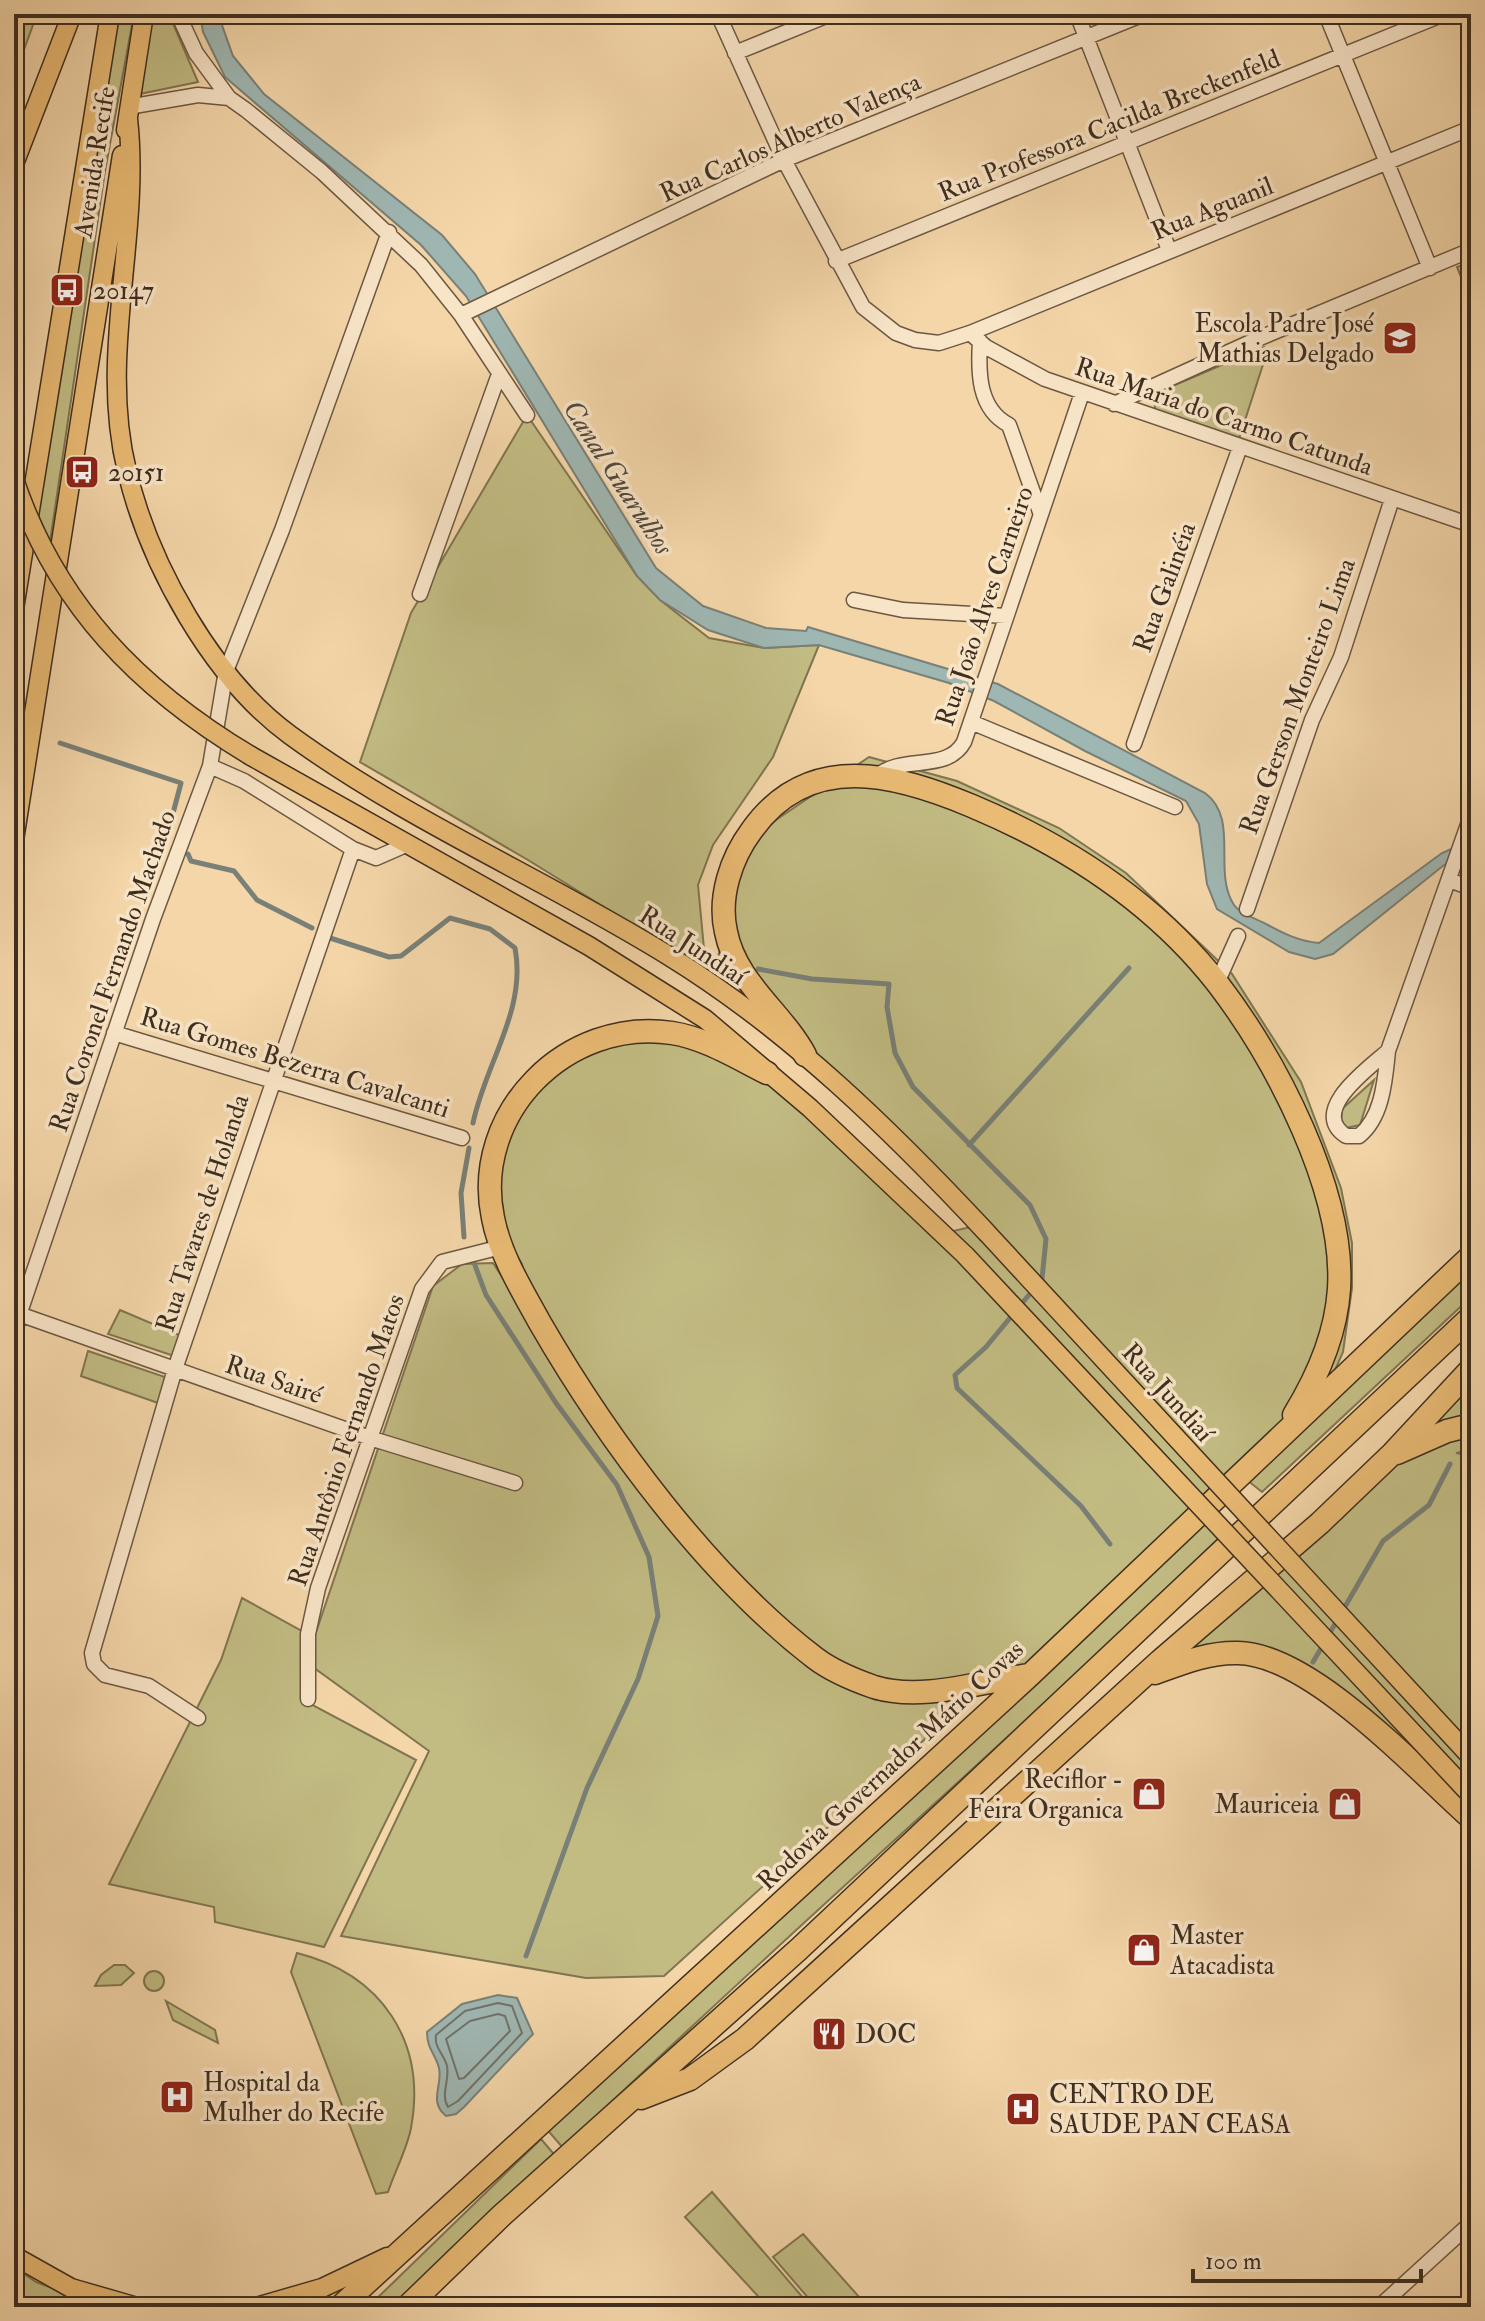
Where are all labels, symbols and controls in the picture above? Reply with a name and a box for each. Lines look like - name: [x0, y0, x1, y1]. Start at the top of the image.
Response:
- street label: Rua Professora Cacilda Breckenfeld: [934, 43, 1285, 209]
- street label: Rua Carlos Alberto Valença: [655, 66, 926, 210]
- street label: Avenida Recife: [67, 84, 123, 241]
- street label: Rua Aguanil: [1147, 170, 1278, 248]
- bus stop icon: 20147: [48, 271, 86, 309]
- place label: 20147: [93, 275, 154, 307]
- place label: Escola Padre José Mathias Delgado: [1194, 308, 1374, 370]
- school or university icon: Escola Padre José Mathias Delgado: [1381, 319, 1419, 357]
- street label: Rua Maria do Carmo Catunda: [1071, 351, 1377, 483]
- water label: Canal Guarulhos: [555, 394, 682, 563]
- bus stop icon: 20151: [63, 453, 101, 491]
- place label: 20151: [108, 457, 164, 489]
- street label: Rua João Alves Carneiro: [929, 482, 1041, 730]
- street label: Rua Galinéia: [1127, 518, 1203, 657]
- street label: Rua Gerson Monteiro Lima: [1233, 554, 1363, 839]
- street label: Rua Coronel Fernando Machado: [43, 806, 183, 1136]
- street label: Rua Jundiaí: [633, 899, 754, 994]
- street label: Rua Gomes Bezerra Cavalcanti: [136, 1001, 453, 1125]
- street label: Rua Tavares de Holanda: [149, 1090, 257, 1336]
- street label: Rua Antônio Fernando Matos: [282, 1290, 412, 1591]
- street label: Rua Jundiaí: [1115, 1337, 1221, 1450]
- street label: Rua Sairé: [221, 1348, 327, 1411]
- street label: Rodovia Governador Mário Covas: [751, 1634, 1031, 1898]
- place label: Reciflor - Feira Organica: [968, 1764, 1123, 1826]
- shop icon: Reciflor - Feira Organica: [1130, 1775, 1168, 1813]
- shop icon: Mauriceia: [1326, 1785, 1364, 1823]
- place label: Mauriceia: [1214, 1789, 1319, 1821]
- place label: Master Atacadista: [1169, 1920, 1275, 1982]
- shop icon: Master Atacadista: [1125, 1931, 1163, 1969]
- restaurant icon: DOC: [810, 2015, 848, 2053]
- place label: DOC: [855, 2019, 916, 2051]
- place label: Hospital da Mulher do Recife: [203, 2067, 384, 2129]
- hospital icon: Hospital da Mulher do Recife: [158, 2078, 196, 2116]
- place label: CENTRO DE SAUDE PAN CEASA: [1049, 2079, 1292, 2141]
- hospital icon: CENTRO DE SAUDE PAN CEASA: [1004, 2090, 1042, 2128]
- scale bar: [1193, 2233, 1421, 2283]
- text: 100 m: [1205, 2246, 1262, 2277]

